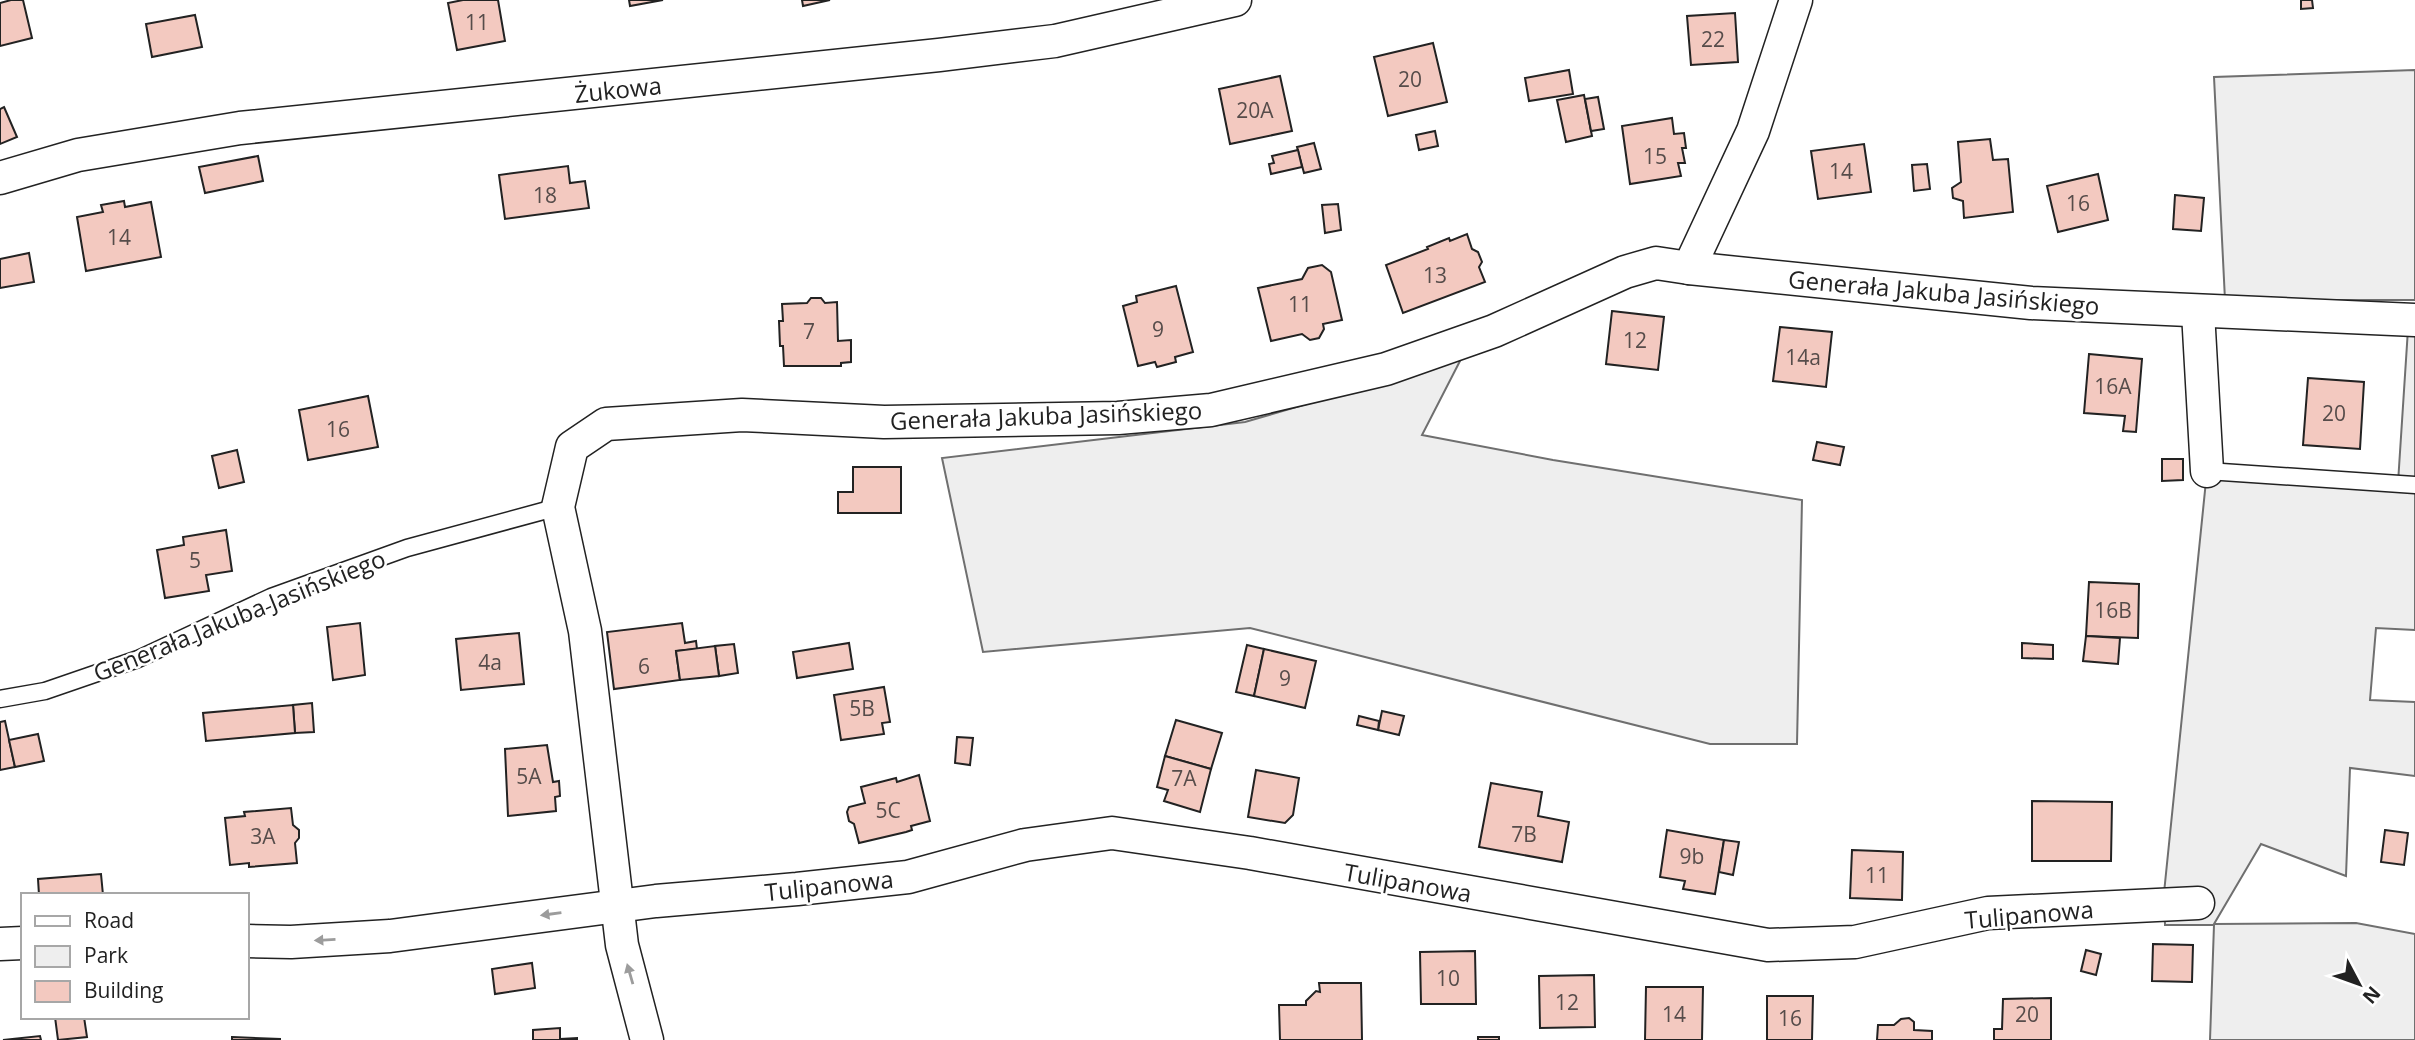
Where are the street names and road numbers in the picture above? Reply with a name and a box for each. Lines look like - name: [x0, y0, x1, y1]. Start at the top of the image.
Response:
- street label: Żukowa: [573, 68, 663, 110]
- street label: Generała Jakuba Jasińskiego: [1787, 262, 2101, 322]
- street label: Generała Jakuba Jasińskiego: [889, 393, 1203, 437]
- street label: Generała Jakuba Jasińskiego: [88, 541, 390, 689]
- street label: Tulipanowa: [1342, 855, 1474, 909]
- street label: Tulipanowa: [763, 862, 895, 908]
- street label: Tulipanowa: [1963, 892, 2095, 936]

